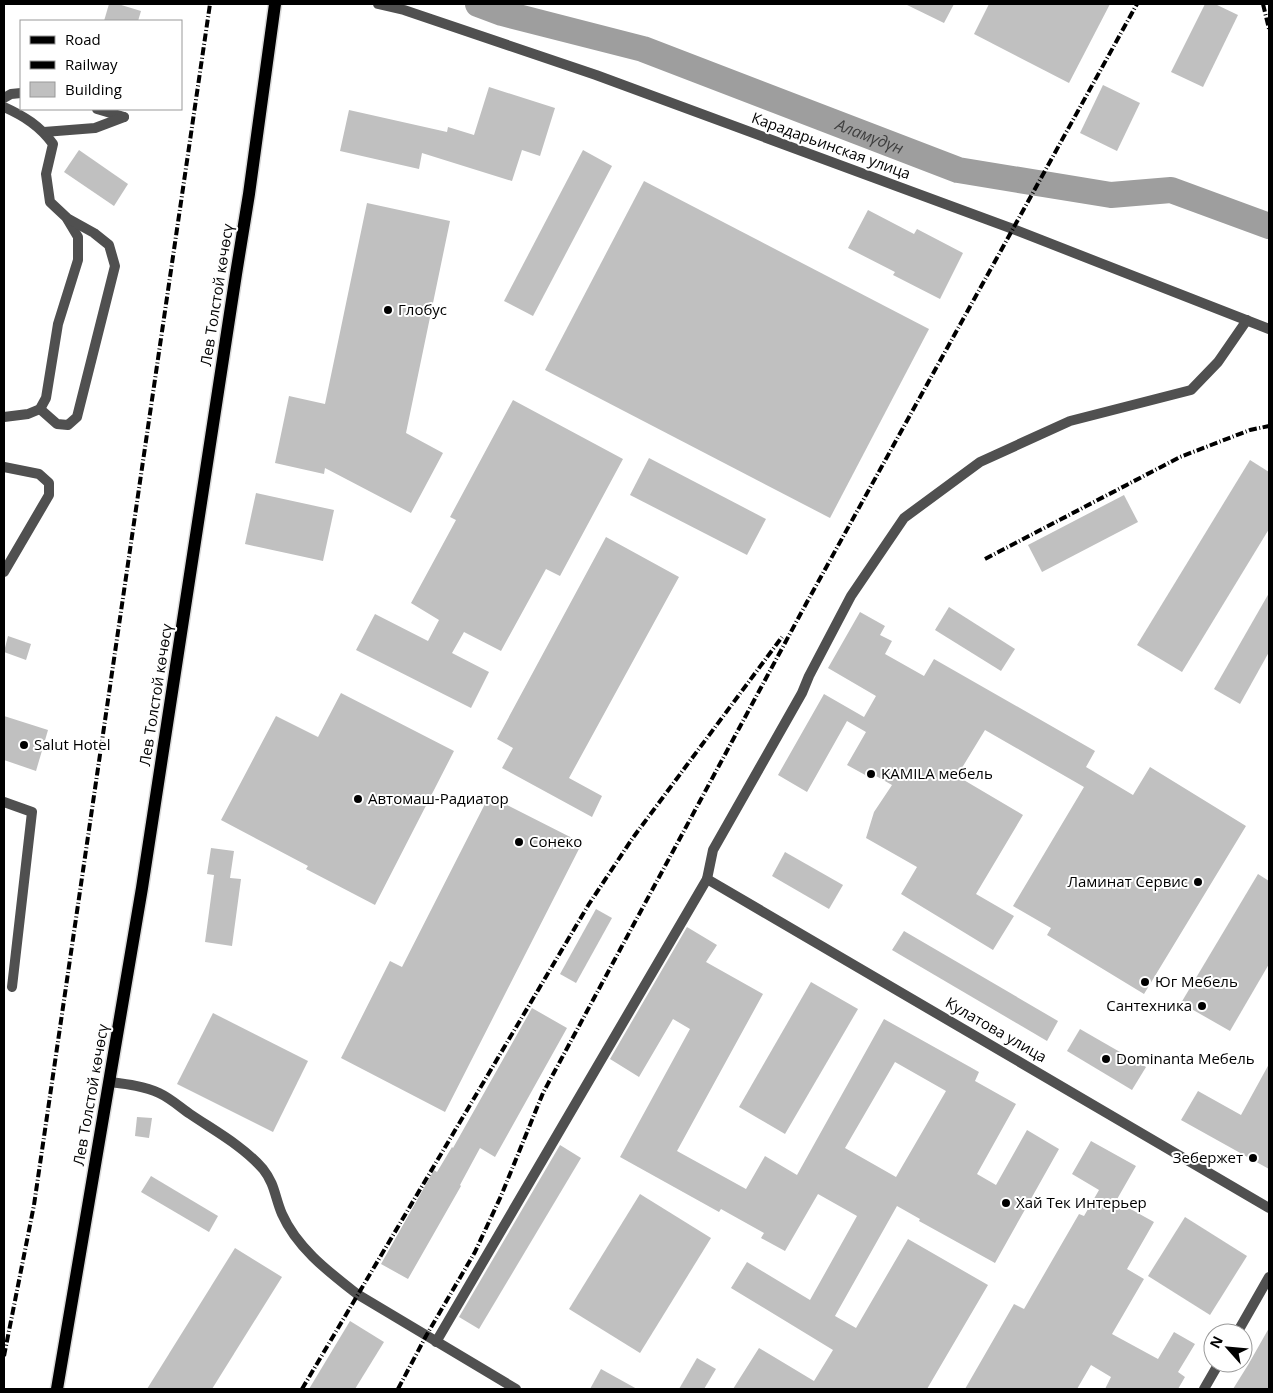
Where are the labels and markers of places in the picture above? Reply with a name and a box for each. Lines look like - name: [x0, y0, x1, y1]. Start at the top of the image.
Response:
- place label: Глобус: [398, 299, 447, 319]
- marker: Глобус: [382, 304, 394, 316]
- place label: Salut Hotel: [34, 734, 110, 754]
- marker: Salut Hotel: [18, 739, 30, 751]
- place label: KAMILA мебель: [881, 763, 993, 783]
- marker: KAMILA мебель: [865, 768, 877, 780]
- place label: Автомаш-Радиатор: [368, 788, 509, 808]
- marker: Автомаш-Радиатор: [352, 793, 364, 805]
- place label: Сонеко: [529, 831, 582, 851]
- marker: Сонеко: [513, 836, 525, 848]
- place label: Ламинат Сервис: [1067, 871, 1188, 891]
- marker: Ламинат Сервис: [1192, 876, 1204, 888]
- place label: Юг Мебель: [1155, 971, 1238, 991]
- marker: Юг Мебель: [1139, 976, 1151, 988]
- place label: Сантехника: [1106, 995, 1192, 1015]
- marker: Сантехника: [1196, 1000, 1208, 1012]
- place label: Dominanta Мебель: [1116, 1048, 1255, 1068]
- marker: Dominanta Мебель: [1100, 1053, 1112, 1065]
- place label: Зебержет: [1173, 1147, 1243, 1167]
- marker: Зебержет: [1247, 1152, 1259, 1164]
- place label: Хай Тек Интерьер: [1016, 1192, 1147, 1212]
- marker: Хай Тек Интерьер: [1000, 1197, 1012, 1209]

